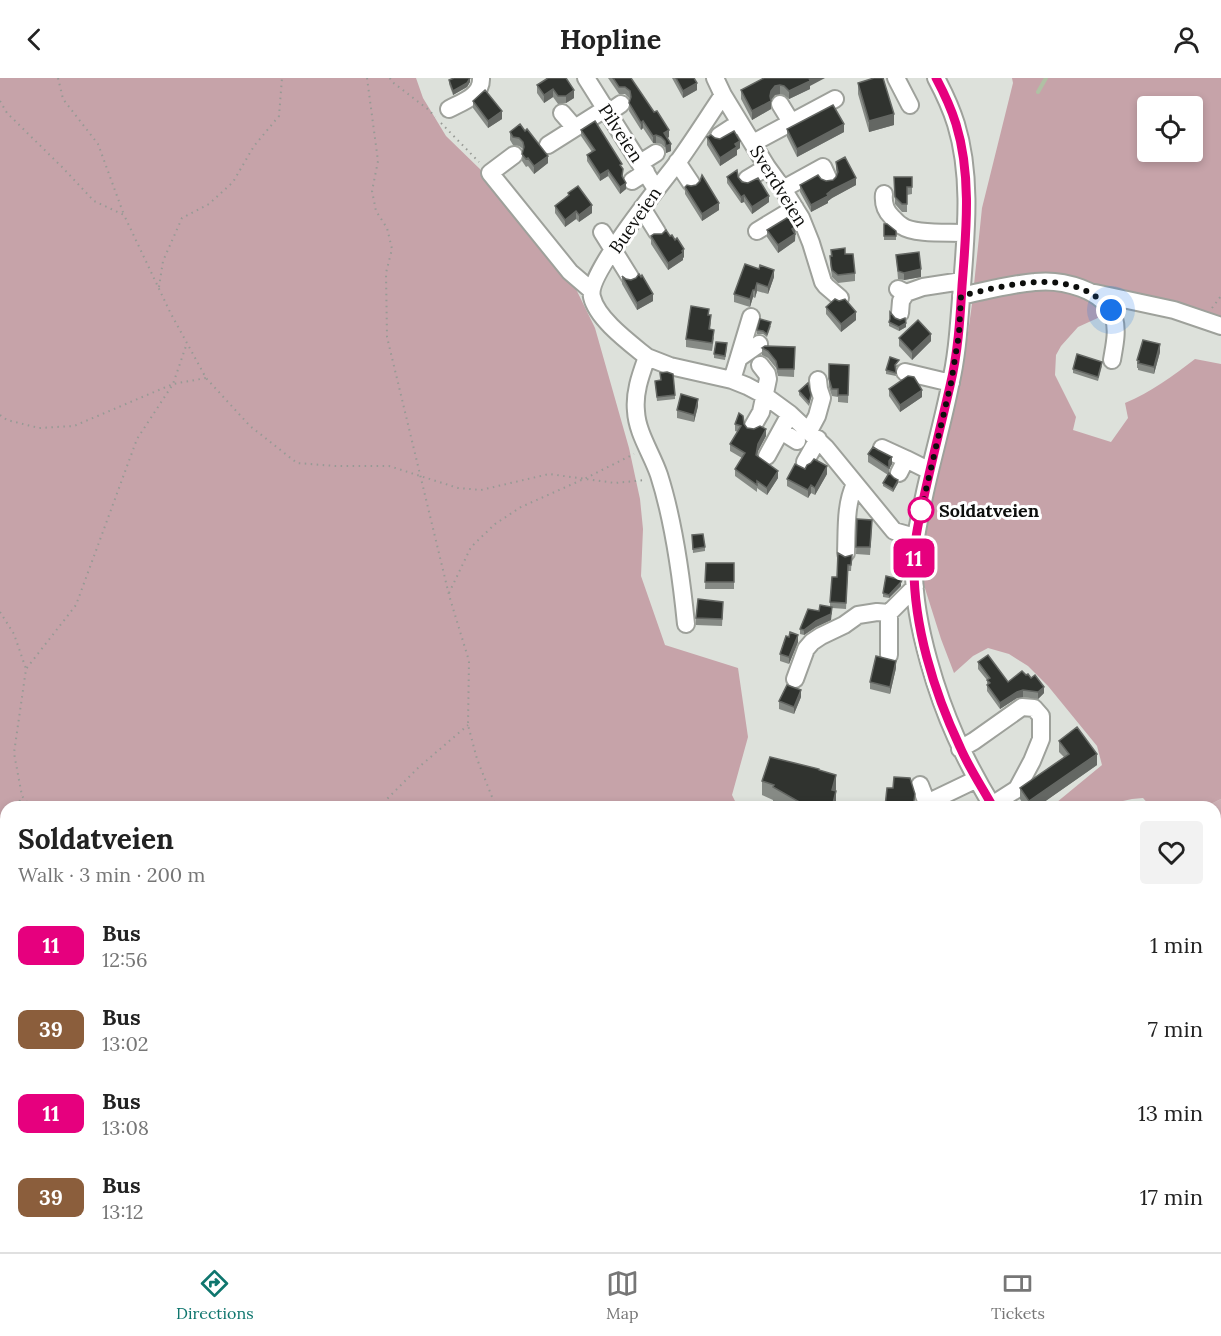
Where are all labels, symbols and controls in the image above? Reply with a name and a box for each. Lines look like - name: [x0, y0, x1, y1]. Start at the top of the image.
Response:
- text: Hopline: [560, 22, 661, 56]
- icon: back: [18, 23, 51, 56]
- icon: person: [1170, 23, 1203, 56]
- map controls: [1137, 96, 1203, 162]
- button: locate: [1137, 96, 1203, 162]
- street label: Pilveien: [594, 99, 648, 167]
- street label: Sverdveien: [745, 141, 813, 231]
- street label: Bueveien: [604, 182, 666, 258]
- your location: [1096, 295, 1126, 325]
- marker: Soldatveien: [908, 497, 934, 523]
- place label: Soldatveien: [939, 499, 1040, 522]
- line badge: 11: [887, 538, 941, 578]
- text: 11: [905, 545, 923, 572]
- text: Soldatveien: [18, 821, 174, 857]
- button: heart: [1140, 821, 1203, 884]
- text: Walk · 3 min · 200 m: [18, 862, 205, 887]
- text: Bus: [102, 919, 141, 947]
- text: 1 min: [1150, 931, 1203, 959]
- text: 11: [42, 932, 60, 959]
- text: 12:56: [102, 947, 147, 972]
- text: Bus: [102, 1003, 141, 1031]
- text: 7 min: [1148, 1015, 1203, 1043]
- text: 39: [39, 1016, 63, 1043]
- text: 13:02: [102, 1031, 148, 1056]
- text: Bus: [102, 1087, 141, 1115]
- text: 13 min: [1138, 1099, 1203, 1127]
- text: 11: [42, 1100, 60, 1127]
- text: 13:08: [102, 1115, 149, 1140]
- text: Bus: [102, 1171, 141, 1199]
- text: 17 min: [1140, 1183, 1203, 1211]
- text: 39: [39, 1184, 63, 1211]
- text: 13:12: [102, 1199, 143, 1224]
- tab: Directions: [176, 1267, 254, 1323]
- tab: Map: [606, 1267, 639, 1323]
- tab: Tickets: [991, 1267, 1045, 1323]

